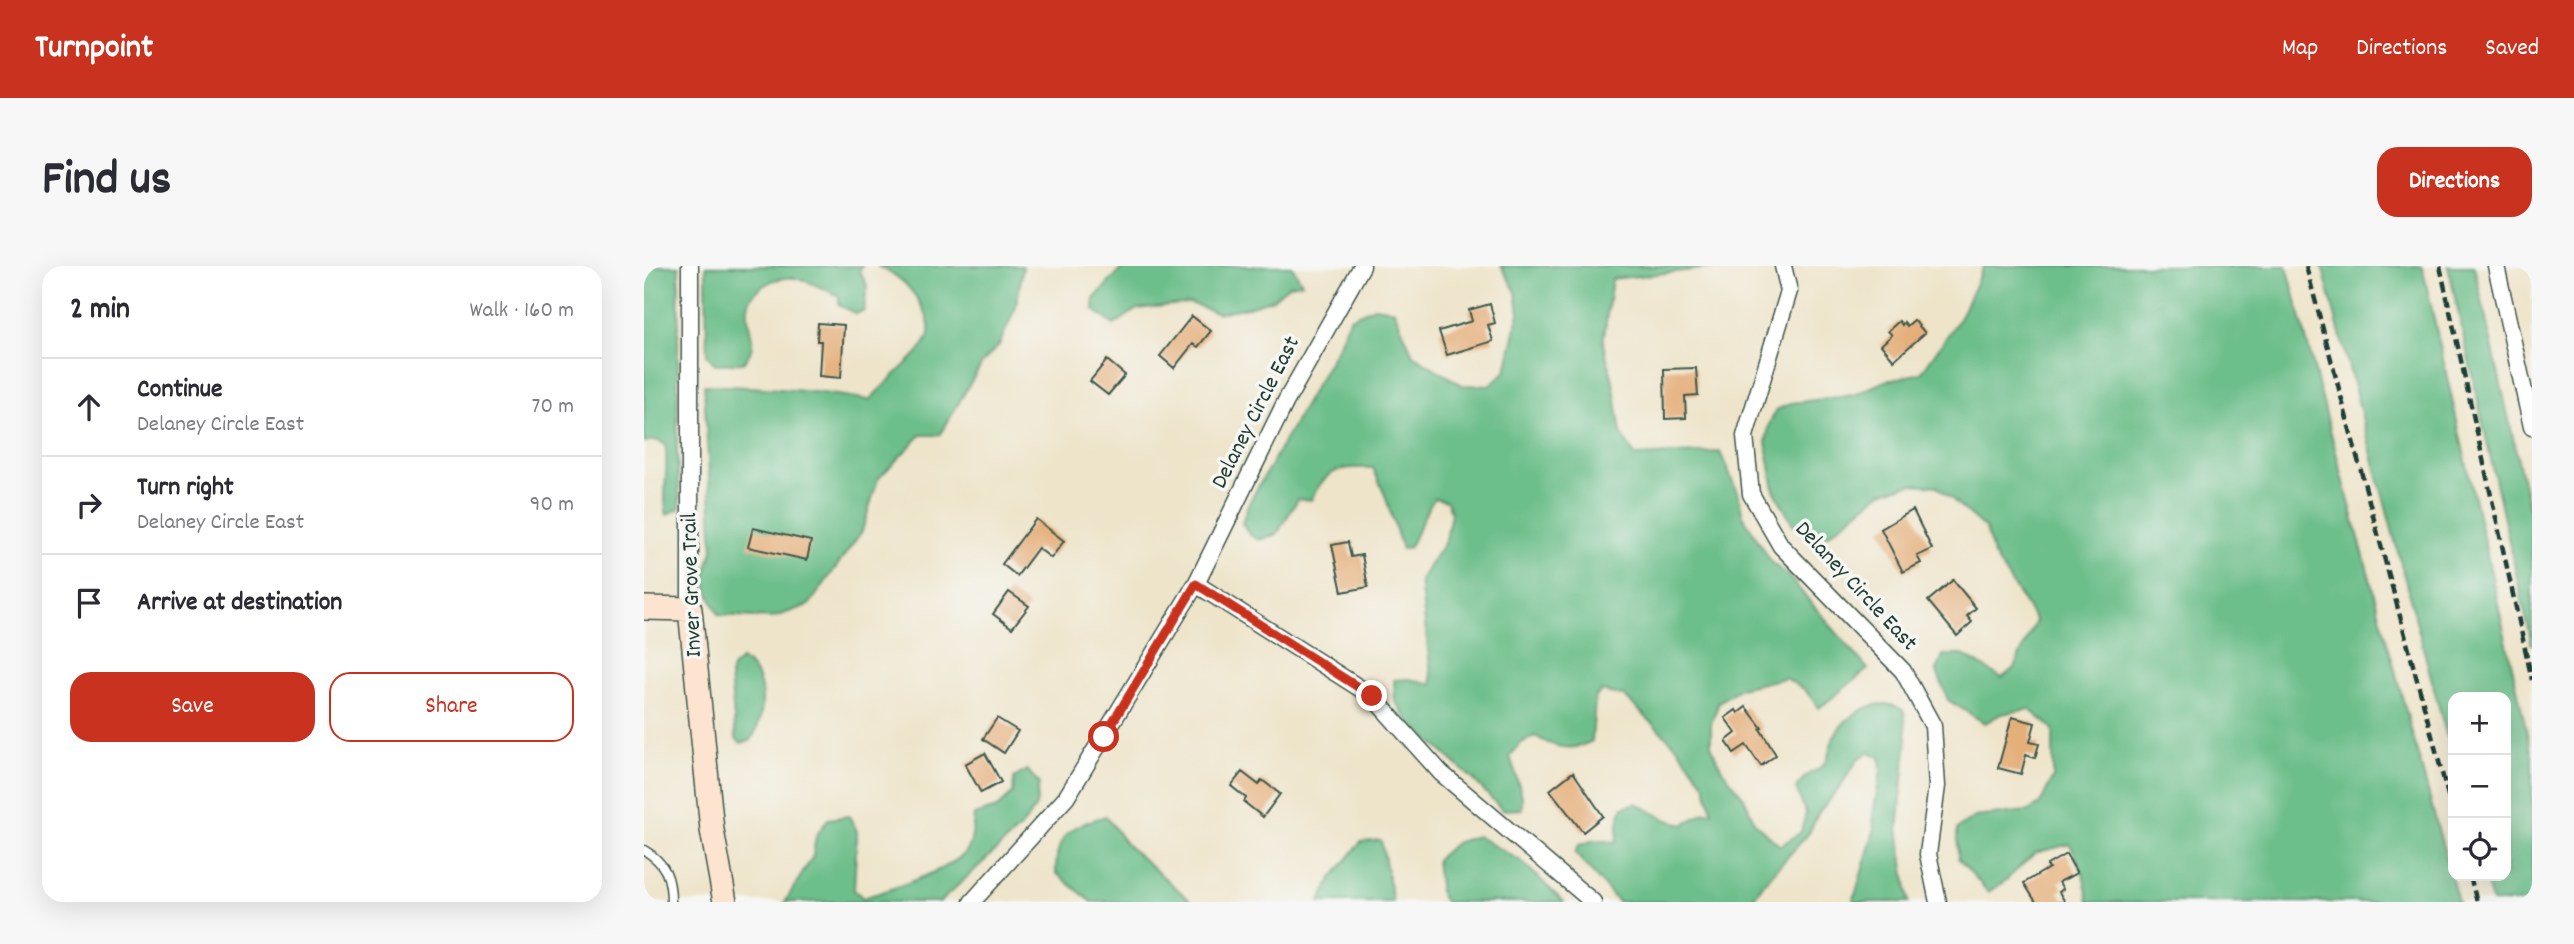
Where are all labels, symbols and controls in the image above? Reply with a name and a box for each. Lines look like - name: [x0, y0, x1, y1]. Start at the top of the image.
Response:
- text: Turnpoint: [35, 26, 153, 73]
- text: Map: [2282, 32, 2318, 66]
- text: Directions: [2356, 32, 2447, 66]
- text: Saved: [2485, 32, 2539, 66]
- text: Find us: [42, 147, 171, 217]
- button: Directions: [2377, 147, 2532, 217]
- text: 2 min: [70, 290, 130, 333]
- text: Walk · 160 m: [469, 295, 574, 328]
- street label: Delaney Circle East: [1204, 331, 1310, 495]
- text: Continue: [137, 372, 222, 409]
- icon: ahead: [70, 388, 108, 426]
- text: 70 m: [532, 391, 574, 424]
- text: Delaney Circle East: [137, 409, 304, 442]
- text: Turn right: [137, 470, 234, 507]
- icon: right: [70, 486, 108, 524]
- text: 90 m: [530, 489, 574, 522]
- text: Delaney Circle East: [137, 507, 304, 540]
- street label: Inver Grove Trail: [674, 512, 712, 658]
- street label: Delaney Circle East: [1786, 515, 1924, 659]
- icon: arrive: [70, 584, 108, 622]
- text: Arrive at destination: [137, 585, 342, 622]
- button: Save: [70, 672, 315, 742]
- button: Share: [329, 672, 574, 742]
- route end: [1356, 680, 1387, 711]
- map controls: [2448, 692, 2511, 881]
- button: +: [2448, 692, 2511, 755]
- route start: [1088, 721, 1119, 752]
- button: −: [2448, 755, 2511, 818]
- button: locate: [2448, 818, 2511, 881]

